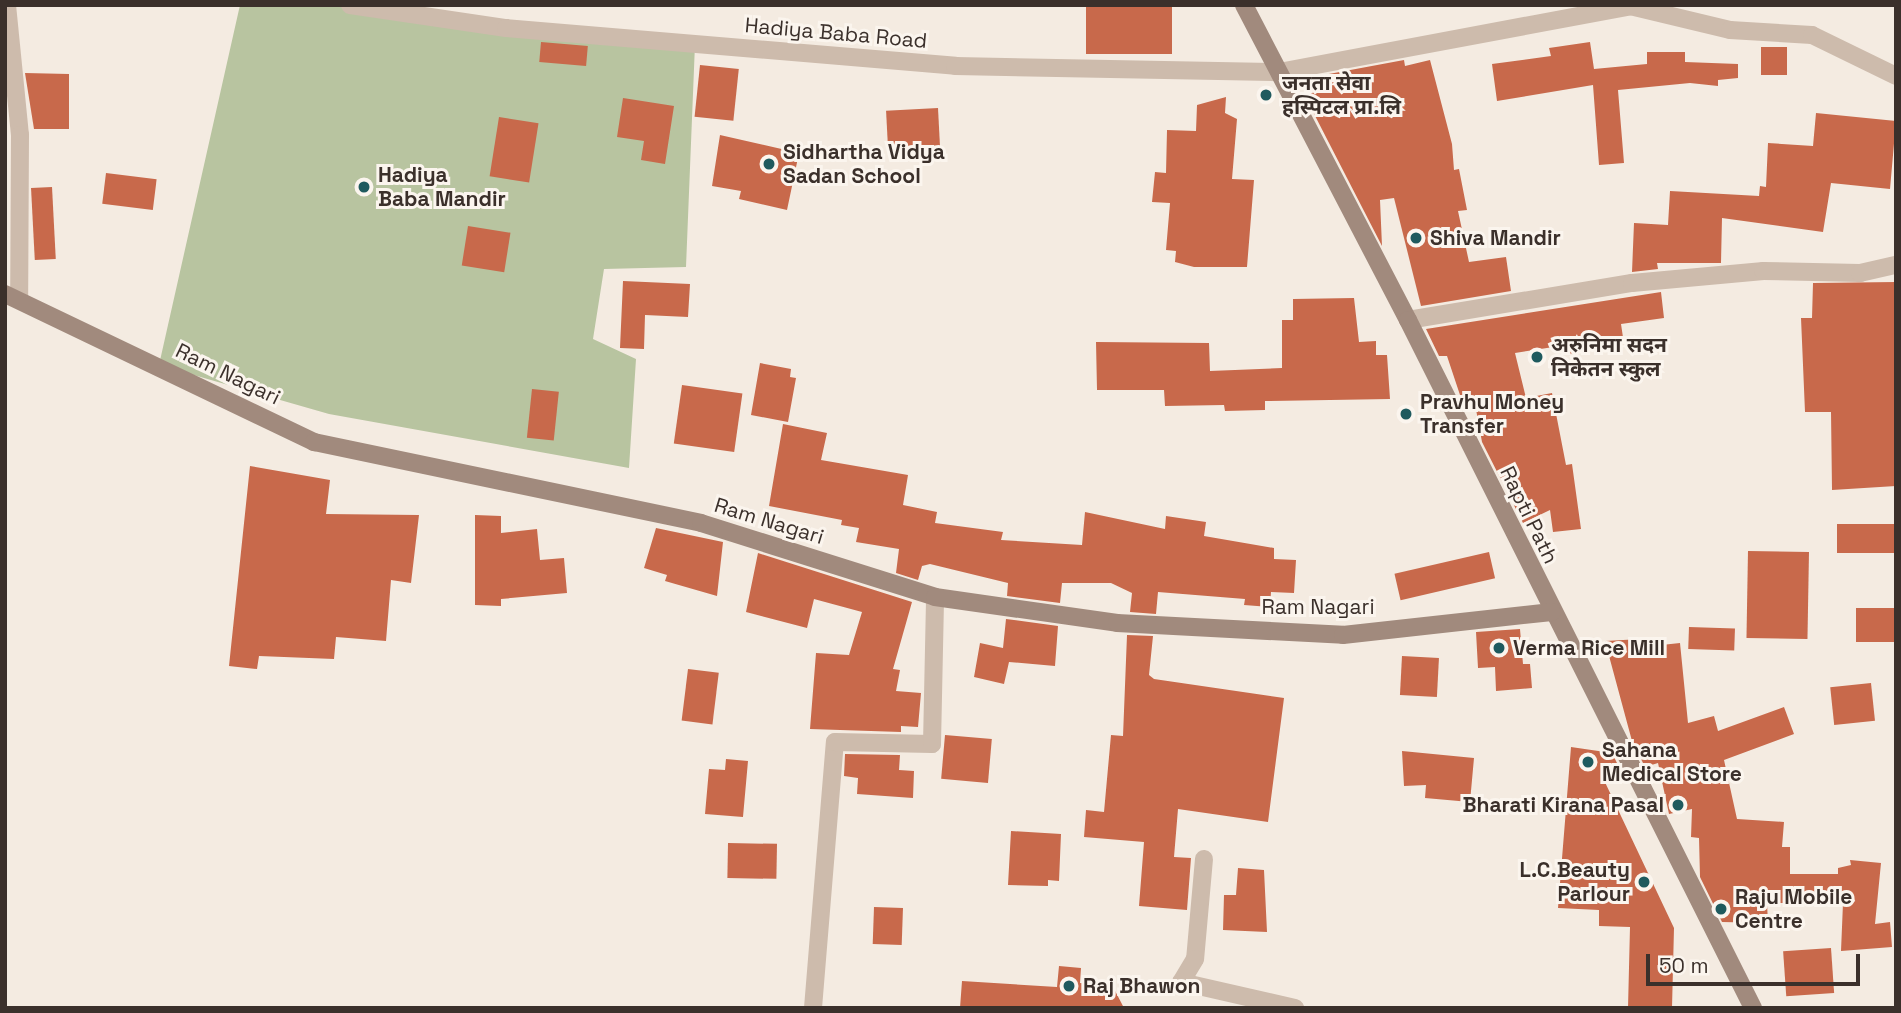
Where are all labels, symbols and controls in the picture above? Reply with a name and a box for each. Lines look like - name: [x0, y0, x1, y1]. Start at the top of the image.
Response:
- street label: Hadiya Baba Road: [744, 12, 928, 54]
- place label: जनता सेवा हस्पिटल प्रा.लि: [1282, 70, 1401, 120]
- marker: जनता सेवा हस्पिटल प्रा.लि: [1256, 85, 1276, 105]
- place label: Sidhartha Vidya Sadan School: [783, 139, 945, 189]
- marker: Sidhartha Vidya Sadan School: [761, 156, 777, 172]
- place label: Hadiya Baba Mandir: [378, 162, 506, 212]
- marker: Hadiya Baba Mandir: [356, 179, 372, 195]
- place label: Shiva Mandir: [1430, 225, 1561, 251]
- marker: Shiva Mandir: [1408, 230, 1424, 246]
- place label: अरुनिमा सदन निकेतन स्कुल: [1551, 332, 1667, 382]
- street label: Ram Nagari: [172, 338, 284, 410]
- marker: अरुनिमा सदन निकेतन स्कुल: [1529, 349, 1545, 365]
- place label: Pravhu Money Transfer: [1420, 389, 1564, 439]
- marker: Pravhu Money Transfer: [1398, 406, 1414, 422]
- street label: Rapti Path: [1495, 462, 1563, 568]
- street label: Ram Nagari: [711, 492, 827, 550]
- street label: Ram Nagari: [1261, 594, 1375, 620]
- place label: Verma Rice Mill: [1513, 635, 1665, 661]
- marker: Verma Rice Mill: [1491, 640, 1507, 656]
- place label: Sahana Medical Store: [1602, 737, 1742, 787]
- marker: Sahana Medical Store: [1580, 754, 1596, 770]
- place label: Bharati Kirana Pasal: [1463, 792, 1664, 818]
- marker: Bharati Kirana Pasal: [1670, 797, 1686, 813]
- place label: L.C.Beauty Parlour: [1520, 857, 1630, 907]
- marker: L.C.Beauty Parlour: [1636, 874, 1652, 890]
- place label: Raju Mobile Centre: [1735, 884, 1852, 934]
- marker: Raju Mobile Centre: [1713, 901, 1729, 917]
- scale bar: [1649, 940, 1862, 984]
- text: 50 m: [1659, 952, 1709, 979]
- place label: Raj Bhawon: [1083, 973, 1201, 999]
- marker: Raj Bhawon: [1061, 978, 1077, 994]

